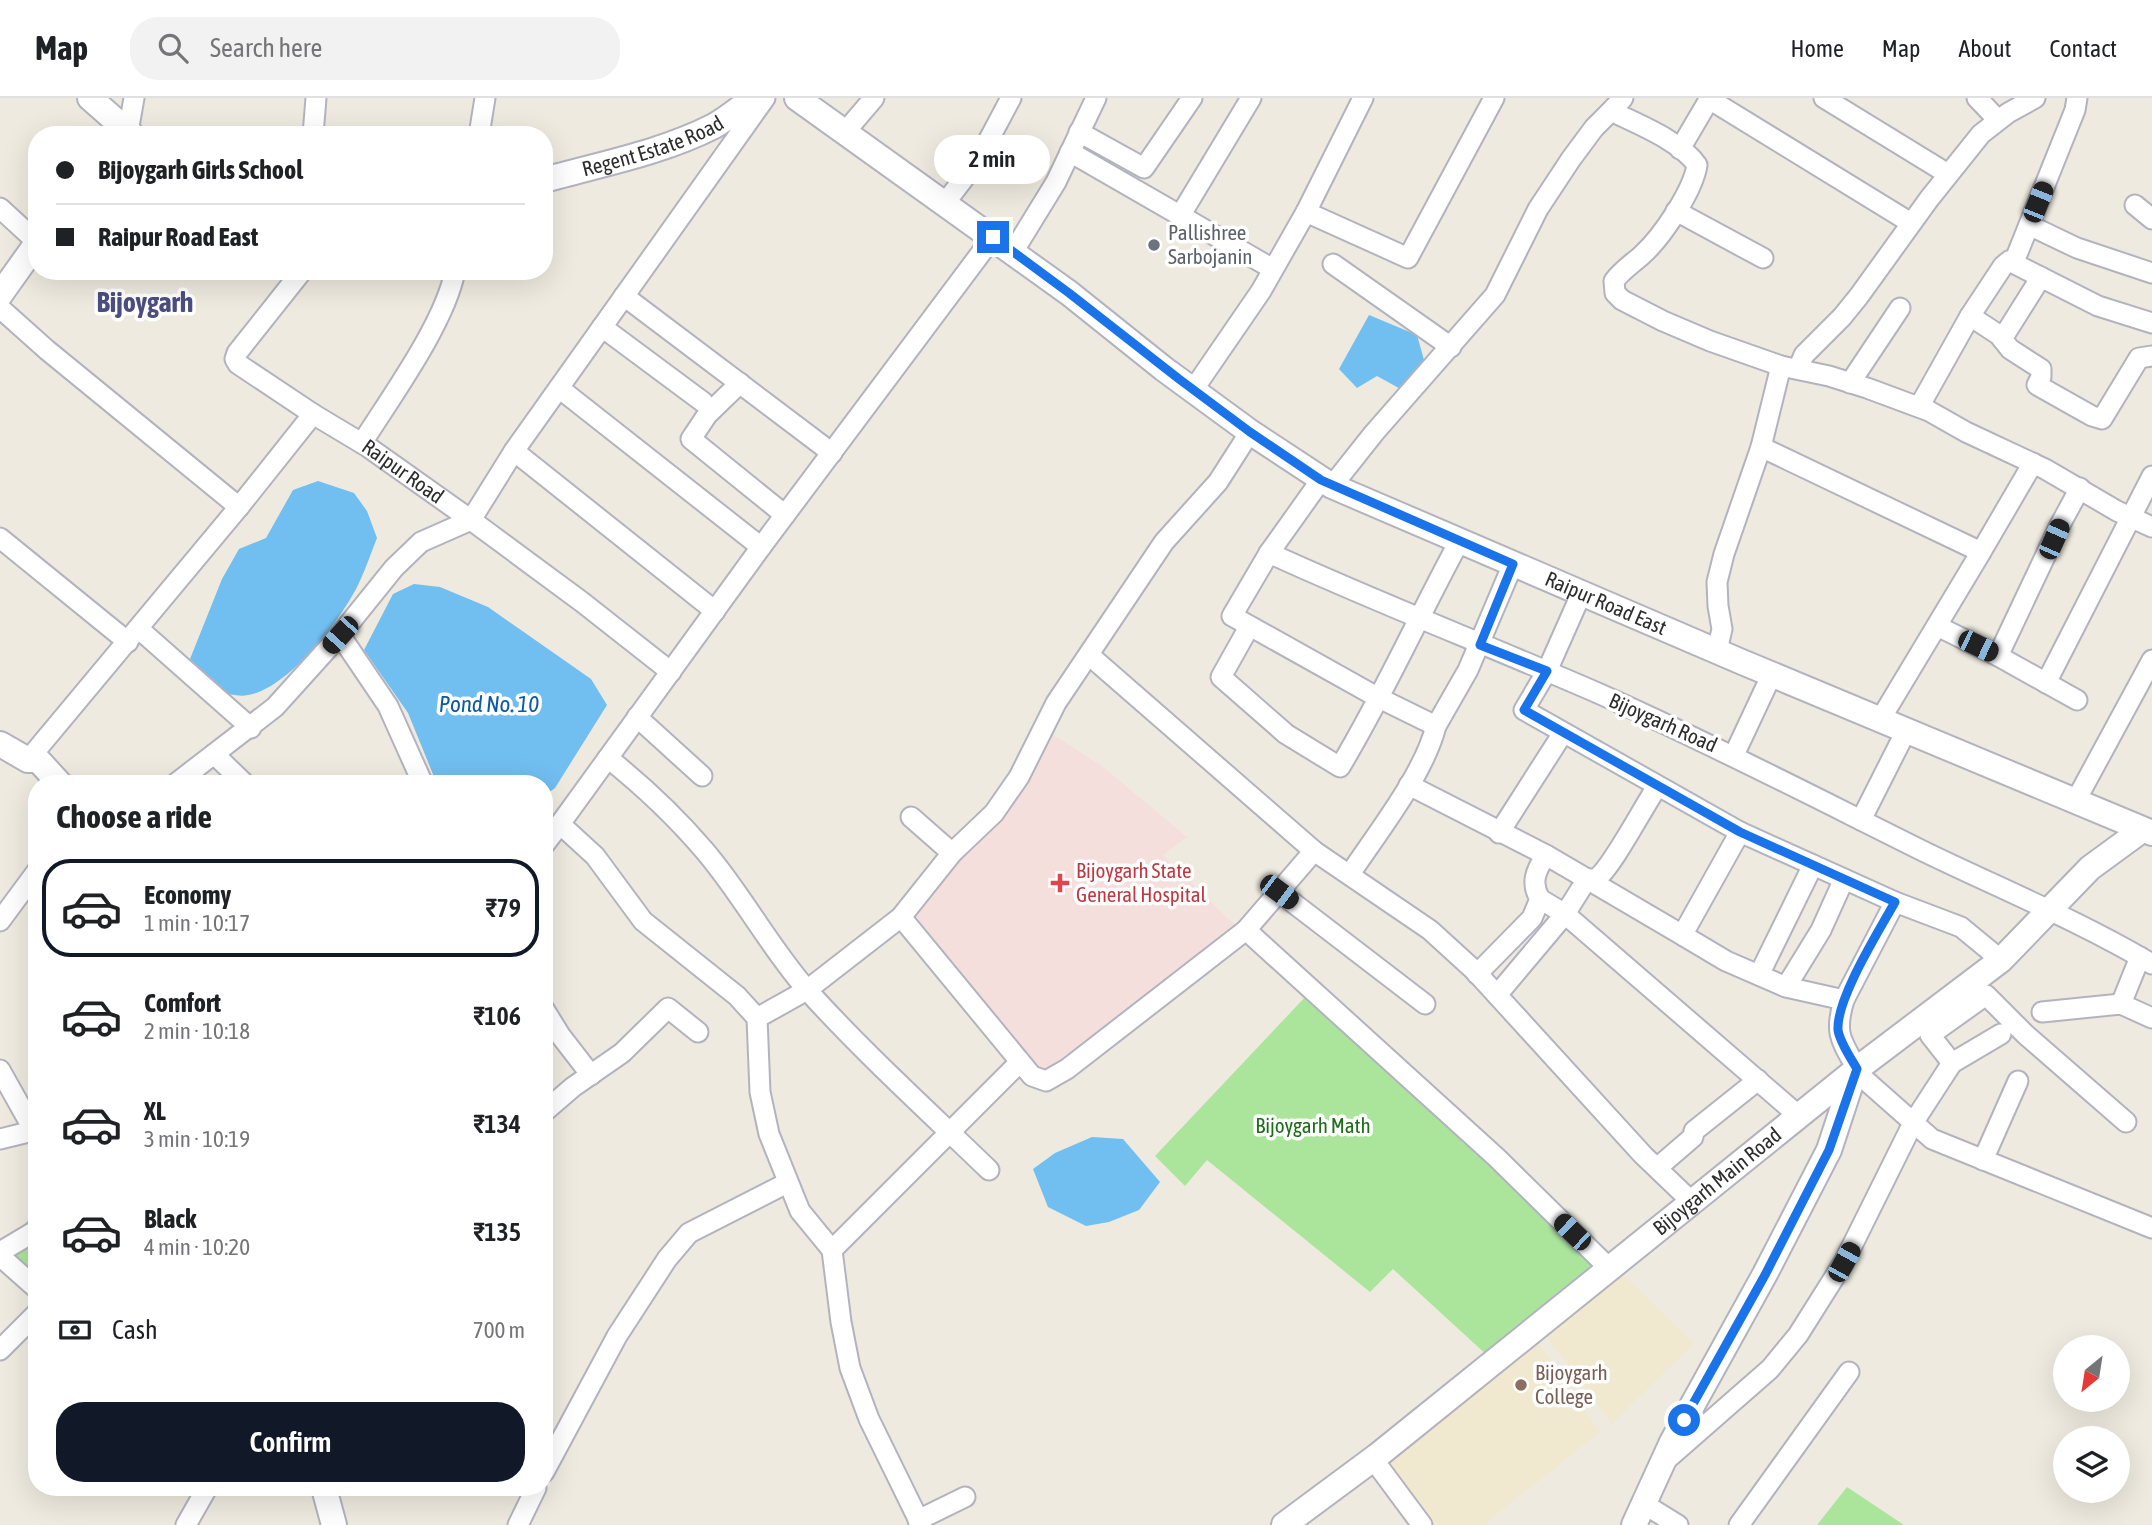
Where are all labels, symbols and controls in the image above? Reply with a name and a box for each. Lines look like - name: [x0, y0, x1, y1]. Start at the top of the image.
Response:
- search box: [130, 17, 620, 80]
- text: Map: [35, 29, 88, 67]
- icon: search: [154, 29, 192, 67]
- text: Search here: [210, 33, 322, 63]
- text: Home: [1790, 35, 1844, 62]
- text: Map: [1882, 35, 1920, 62]
- text: About: [1958, 35, 2011, 62]
- text: Contact: [2049, 35, 2117, 62]
- street label: Regent Estate Road: [579, 110, 728, 180]
- callout: 2 min: [935, 136, 1051, 184]
- text: 2 min: [969, 146, 1015, 172]
- text: Bijoygarh Girls School: [98, 155, 303, 185]
- car: [2021, 179, 2056, 225]
- place label: Pallishree Sarbojanin: [1168, 220, 1252, 268]
- route end: [977, 221, 1009, 253]
- text: Raipur Road East: [98, 222, 258, 252]
- marker: Pallishree Sarbojanin: [1146, 237, 1162, 253]
- district label: Bijoygarh: [97, 286, 193, 318]
- street label: Raipur Road: [358, 434, 449, 508]
- car: [2036, 516, 2073, 562]
- street label: Raipur Road East: [1542, 566, 1670, 639]
- car: [319, 612, 362, 658]
- car: [1955, 627, 2002, 665]
- street label: Bijoygarh Road: [1606, 688, 1721, 757]
- water label: Pond No. 10: [439, 691, 539, 717]
- text: Choose a ride: [56, 798, 212, 835]
- place label: Bijoygarh State General Hospital: [1076, 858, 1206, 906]
- car: [1256, 871, 1303, 913]
- marker: Bijoygarh State General Hospital: [1050, 873, 1070, 893]
- icon: car: [60, 877, 123, 940]
- text: Economy: [144, 880, 231, 910]
- text: ₹79: [485, 893, 521, 923]
- text: 1 min · 10:17: [144, 910, 250, 936]
- icon: car: [60, 985, 123, 1048]
- text: Comfort: [144, 988, 221, 1018]
- text: ₹106: [473, 1001, 521, 1031]
- text: 2 min · 10:18: [144, 1018, 250, 1044]
- icon: car: [60, 1093, 123, 1156]
- text: XL: [144, 1096, 166, 1126]
- text: ₹134: [473, 1109, 521, 1139]
- park label: Bijoygarh Math: [1255, 1113, 1371, 1137]
- street label: Bijoygarh Main Road: [1648, 1122, 1786, 1240]
- text: 3 min · 10:19: [144, 1126, 250, 1152]
- icon: car: [60, 1201, 123, 1264]
- text: Black: [144, 1204, 196, 1234]
- car: [1550, 1210, 1595, 1254]
- text: ₹135: [473, 1217, 521, 1247]
- text: 4 min · 10:20: [144, 1234, 250, 1260]
- car: [1825, 1239, 1864, 1285]
- icon: cash: [56, 1311, 94, 1349]
- text: Cash: [112, 1315, 158, 1345]
- text: 700 m: [473, 1317, 525, 1343]
- north arrow: [2053, 1335, 2130, 1412]
- map controls: [2053, 1335, 2130, 1503]
- place label: Bijoygarh College: [1535, 1360, 1608, 1408]
- marker: Bijoygarh College: [1513, 1377, 1529, 1393]
- button: Confirm: [56, 1402, 525, 1482]
- route start: [1668, 1404, 1700, 1436]
- button: layers: [2053, 1426, 2130, 1503]

